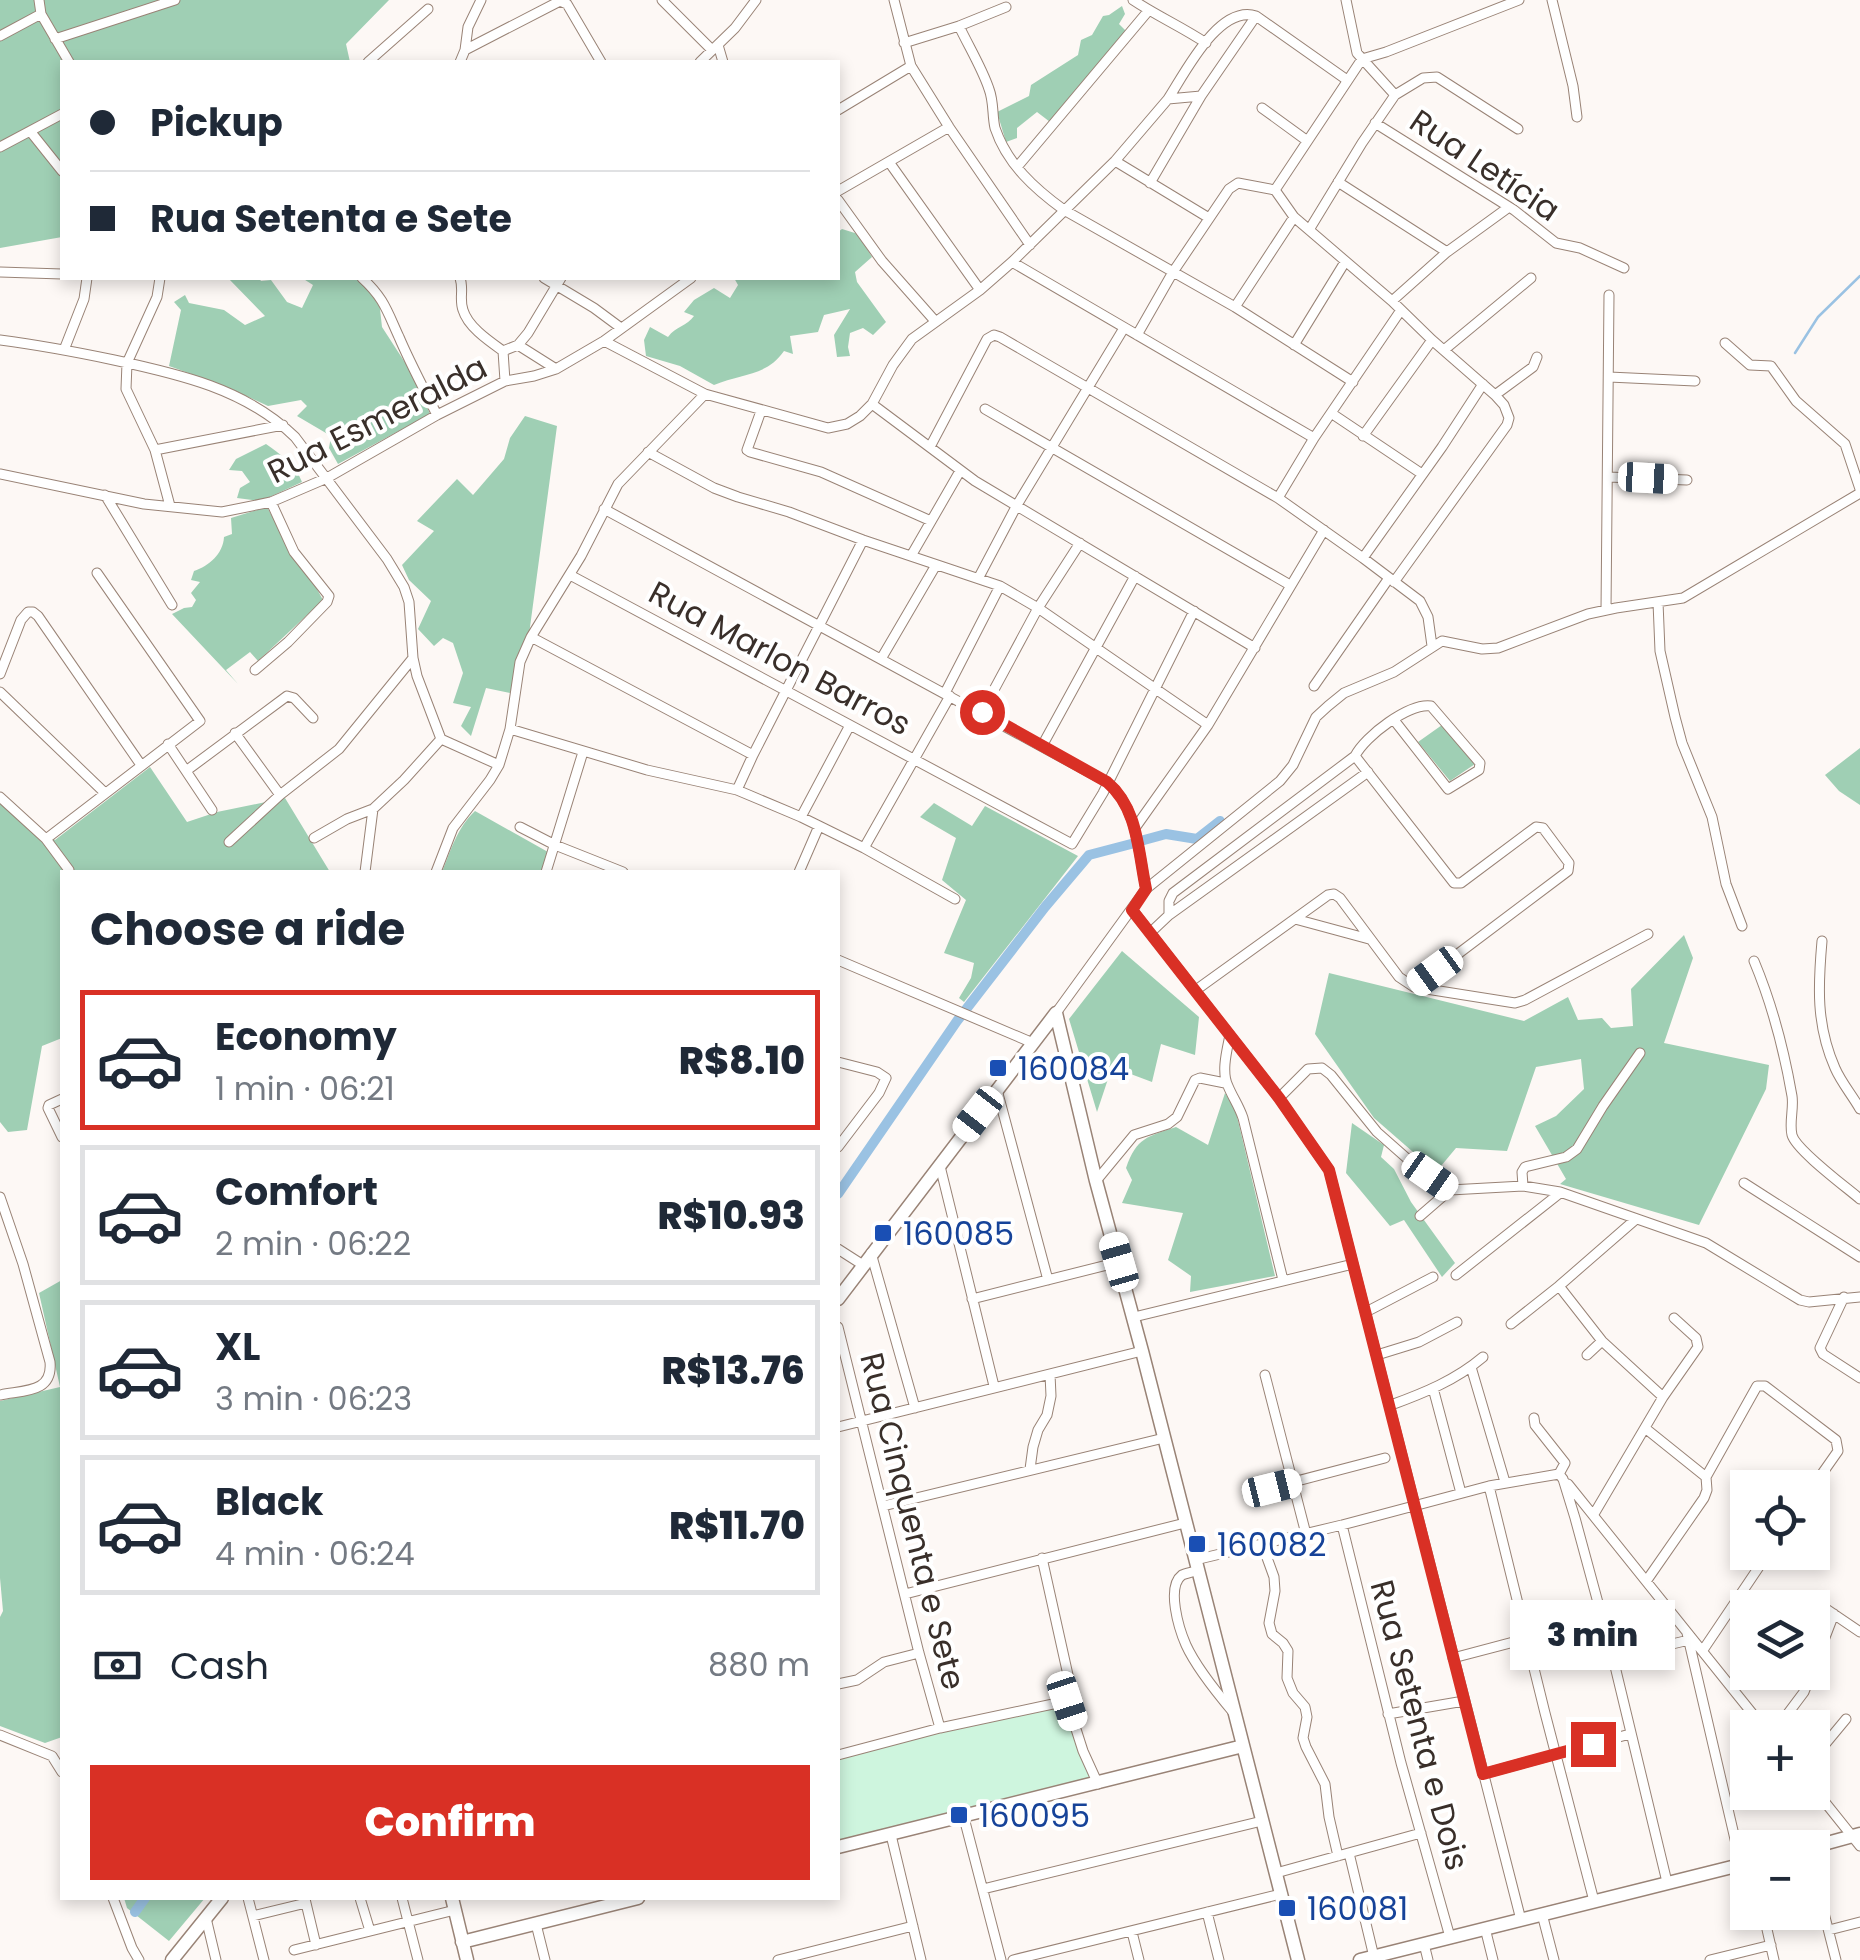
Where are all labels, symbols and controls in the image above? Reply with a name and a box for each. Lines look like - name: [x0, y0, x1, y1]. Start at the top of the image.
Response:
- text: Pickup: [150, 96, 283, 149]
- street label: Rua Letícia: [1401, 98, 1569, 232]
- text: Rua Setenta e Sete: [150, 192, 512, 245]
- street label: Rua Esmeralda: [260, 344, 494, 494]
- car: [1617, 461, 1679, 495]
- street label: Rua Marlon Barros: [641, 570, 919, 746]
- route start: [960, 690, 1005, 735]
- text: Choose a ride: [90, 898, 405, 961]
- car: [1402, 941, 1468, 1001]
- text: Economy: [215, 1010, 397, 1063]
- icon: car: [95, 1015, 185, 1105]
- text: R$8.10: [679, 1034, 805, 1087]
- place label: 160084: [1018, 1046, 1129, 1091]
- marker: 160084: [987, 1057, 1009, 1079]
- text: 1 min · 06:21: [215, 1066, 395, 1111]
- car: [948, 1081, 1008, 1147]
- car: [1397, 1147, 1463, 1205]
- text: Comfort: [215, 1165, 378, 1218]
- icon: car: [95, 1170, 185, 1260]
- text: R$10.93: [657, 1189, 805, 1242]
- place label: 160085: [903, 1211, 1014, 1256]
- text: 2 min · 06:22: [215, 1221, 411, 1266]
- marker: 160085: [872, 1222, 894, 1244]
- car: [1096, 1229, 1142, 1295]
- text: XL: [215, 1320, 260, 1373]
- icon: car: [95, 1325, 185, 1415]
- text: R$13.76: [661, 1344, 805, 1397]
- street label: Rua Cinquenta e Sete: [849, 1348, 977, 1694]
- text: 3 min · 06:23: [215, 1376, 412, 1421]
- car: [1239, 1466, 1305, 1510]
- map controls: [1730, 1470, 1830, 1930]
- button: locate: [1730, 1470, 1830, 1570]
- text: Black: [215, 1475, 324, 1528]
- icon: car: [95, 1480, 185, 1570]
- text: R$11.70: [669, 1499, 805, 1552]
- place label: 160082: [1217, 1522, 1326, 1567]
- text: 4 min · 06:24: [215, 1531, 415, 1576]
- marker: 160082: [1186, 1533, 1208, 1555]
- street label: Rua Setenta e Dois: [1360, 1575, 1480, 1875]
- button: layers: [1730, 1590, 1830, 1690]
- callout: 3 min: [1510, 1599, 1676, 1669]
- text: 3 min: [1547, 1612, 1638, 1657]
- icon: cash: [90, 1638, 145, 1693]
- text: Cash: [170, 1639, 269, 1692]
- text: 880 m: [708, 1642, 810, 1687]
- car: [1043, 1668, 1091, 1734]
- button: +: [1730, 1710, 1830, 1810]
- route end: [1571, 1722, 1616, 1767]
- button: Confirm: [90, 1765, 810, 1880]
- place label: 160095: [979, 1793, 1090, 1838]
- marker: 160095: [948, 1804, 970, 1826]
- button: −: [1730, 1830, 1830, 1930]
- place label: 160081: [1307, 1886, 1408, 1931]
- marker: 160081: [1276, 1897, 1298, 1919]

